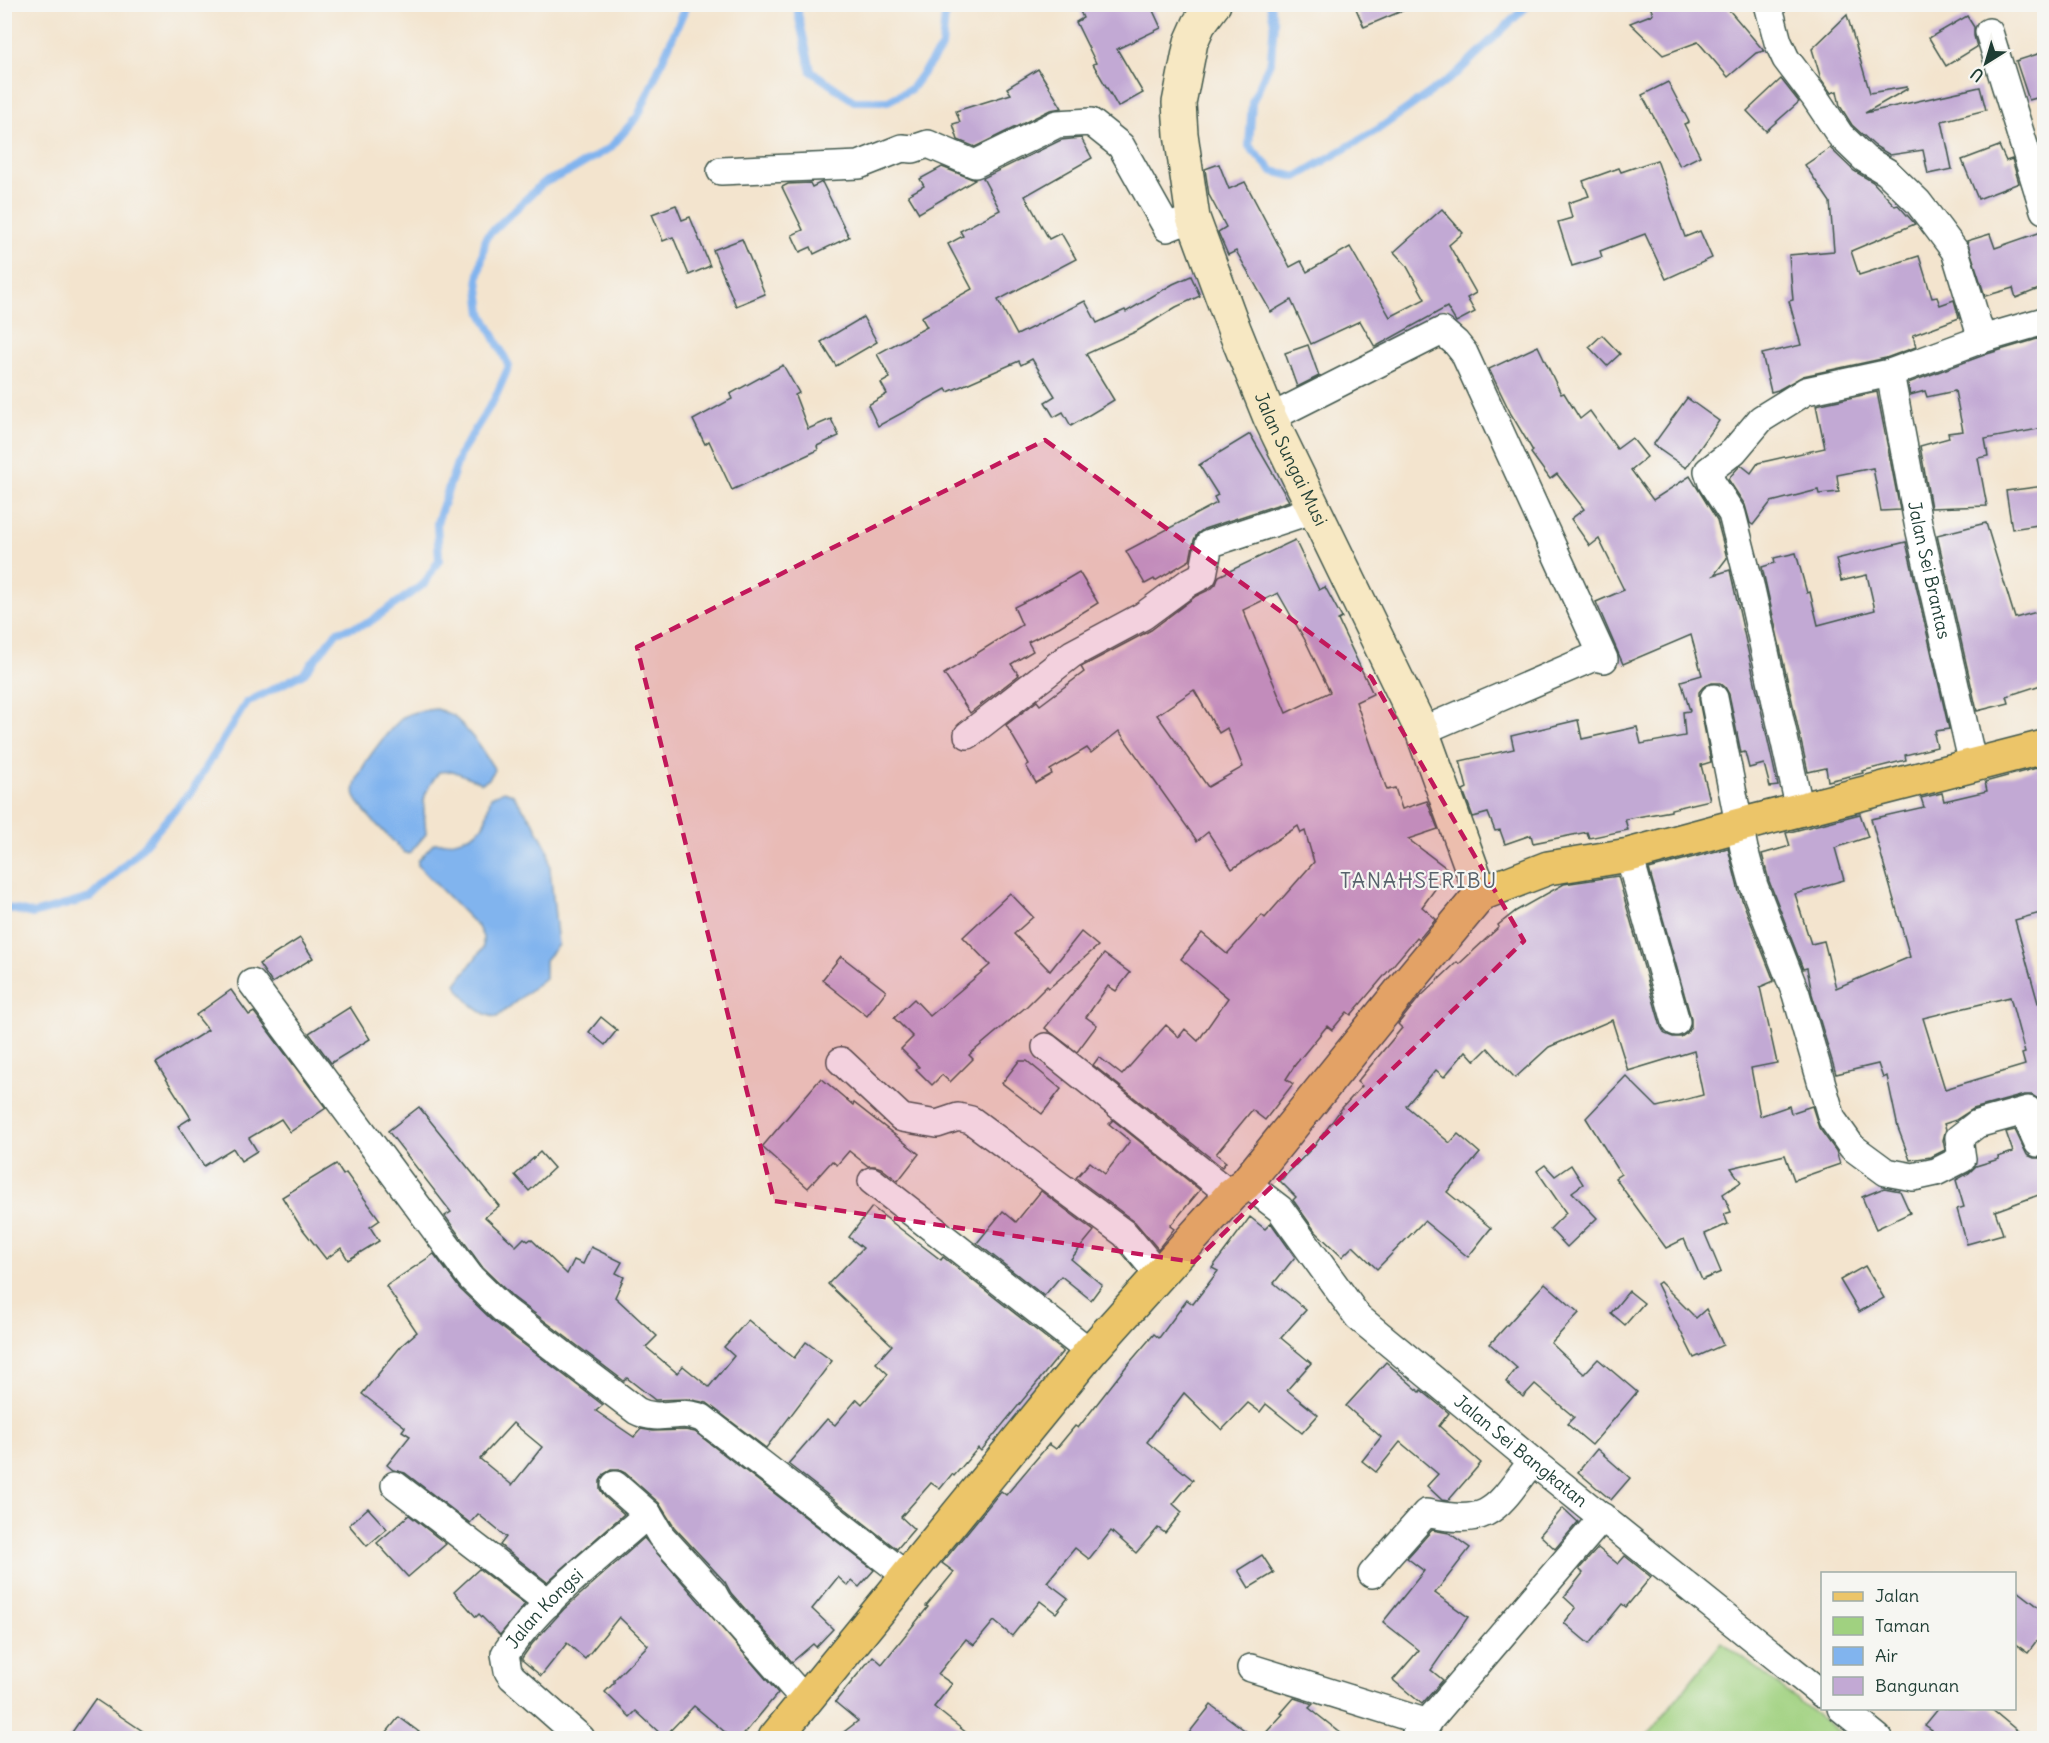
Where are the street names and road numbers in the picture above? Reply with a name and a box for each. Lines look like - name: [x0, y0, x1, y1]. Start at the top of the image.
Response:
- street label: Jalan Sungai Musi: [1250, 389, 1333, 529]
- street label: Jalan Sei Brantas: [1903, 499, 1956, 641]
- street label: Jalan Sei Bangkatan: [1450, 1390, 1592, 1512]
- street label: Jalan Kongsi: [501, 1563, 588, 1653]

